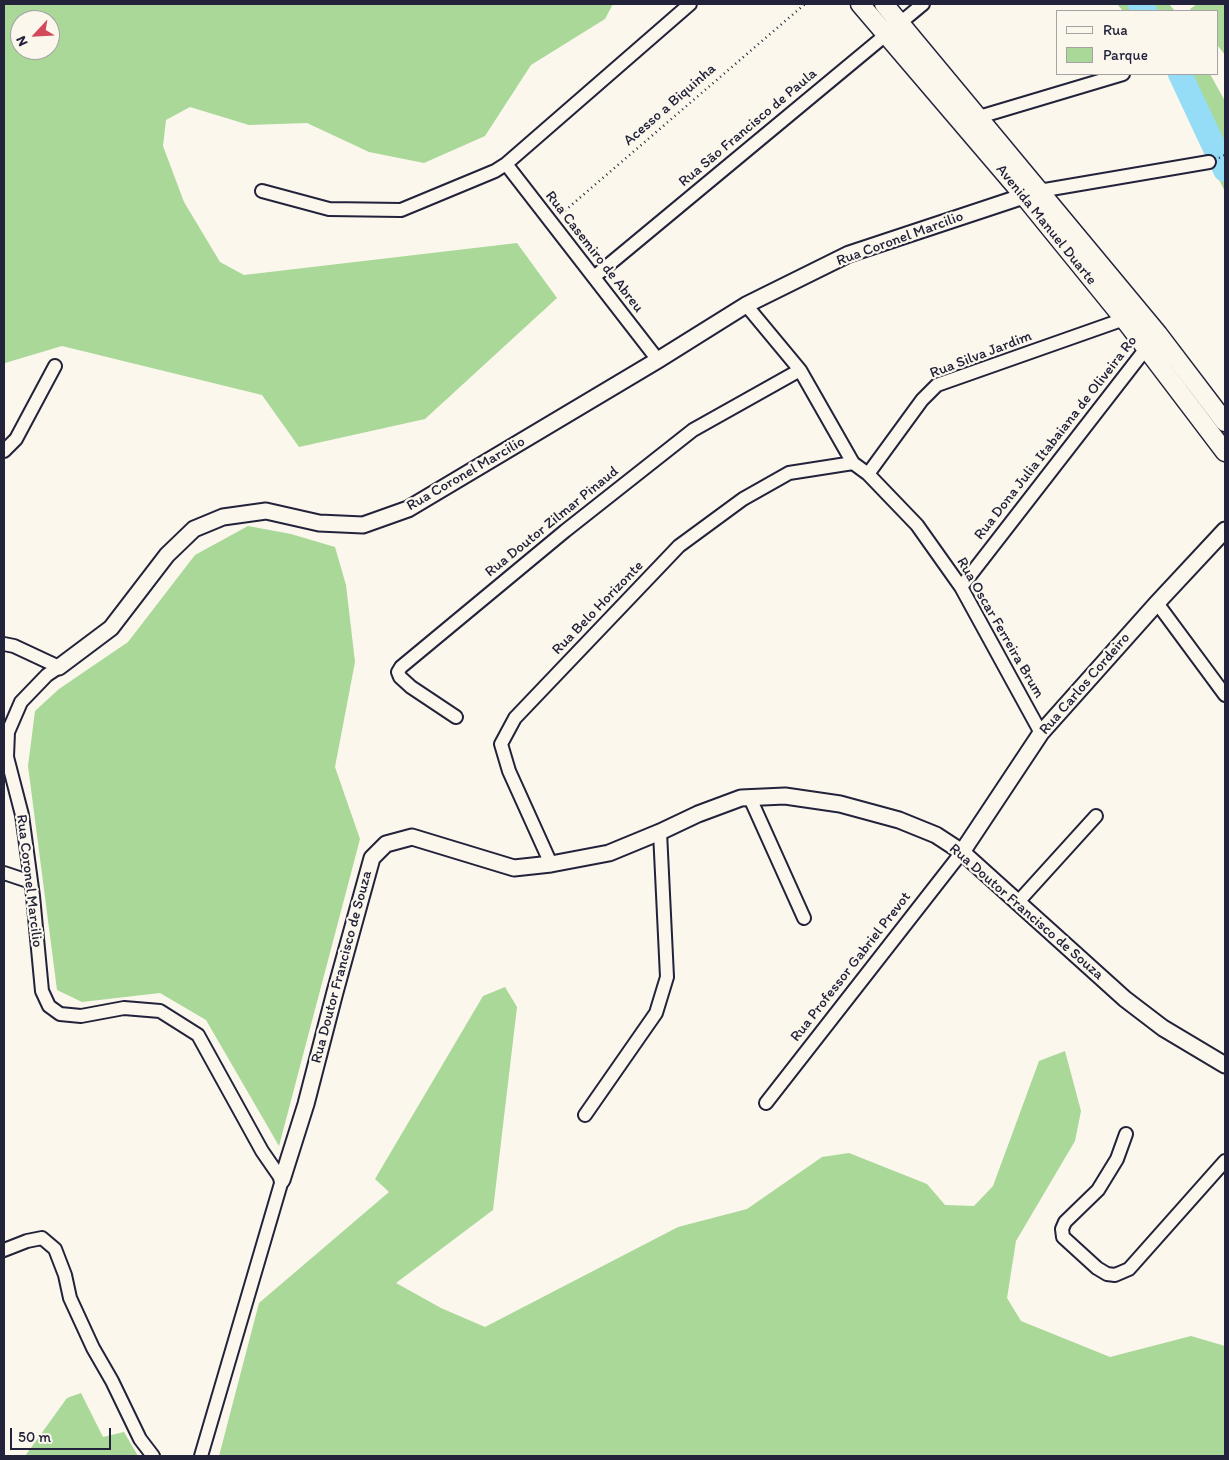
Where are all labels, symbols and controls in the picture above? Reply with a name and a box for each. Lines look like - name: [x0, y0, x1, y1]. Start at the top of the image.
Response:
- north arrow: [10, 10, 60, 60]
- legend: [1056, 10, 1219, 75]
- text: Rua: [1103, 21, 1128, 39]
- text: N: [12, 33, 32, 49]
- text: Parque: [1103, 46, 1148, 64]
- street label: Acesso a Biquinha: [620, 60, 720, 150]
- street label: Rua São Francisco de Paula: [675, 65, 821, 191]
- street label: Avenida Manuel Duarte: [992, 161, 1100, 289]
- street label: Rua Casemiro de Abreu: [541, 188, 647, 316]
- street label: Rua Coronel Marcilio: [834, 208, 966, 270]
- street label: Rua Silva Jardim: [928, 327, 1034, 383]
- street label: Rua Dona Julia Itabaiana de Oliveira Ro: [971, 332, 1141, 544]
- street label: Rua Coronel Marcilio: [404, 433, 528, 515]
- street label: Rua Doutor Zilmar Pinaud: [482, 463, 622, 581]
- street label: Rua Oscar Ferreira Brum: [952, 554, 1048, 702]
- street label: Rua Belo Horizonte: [549, 557, 647, 659]
- street label: Rua Carlos Cordeiro: [1036, 629, 1134, 739]
- street label: Rua Coronel Marcilio: [12, 813, 46, 949]
- street label: Rua Doutor Francisco de Souza: [945, 840, 1107, 984]
- street label: Rua Doutor Francisco de Souza: [308, 869, 376, 1065]
- street label: Rua Professor Gabriel Prevot: [787, 888, 915, 1046]
- scale bar: [12, 1418, 114, 1450]
- text: 50 m: [18, 1428, 51, 1446]

